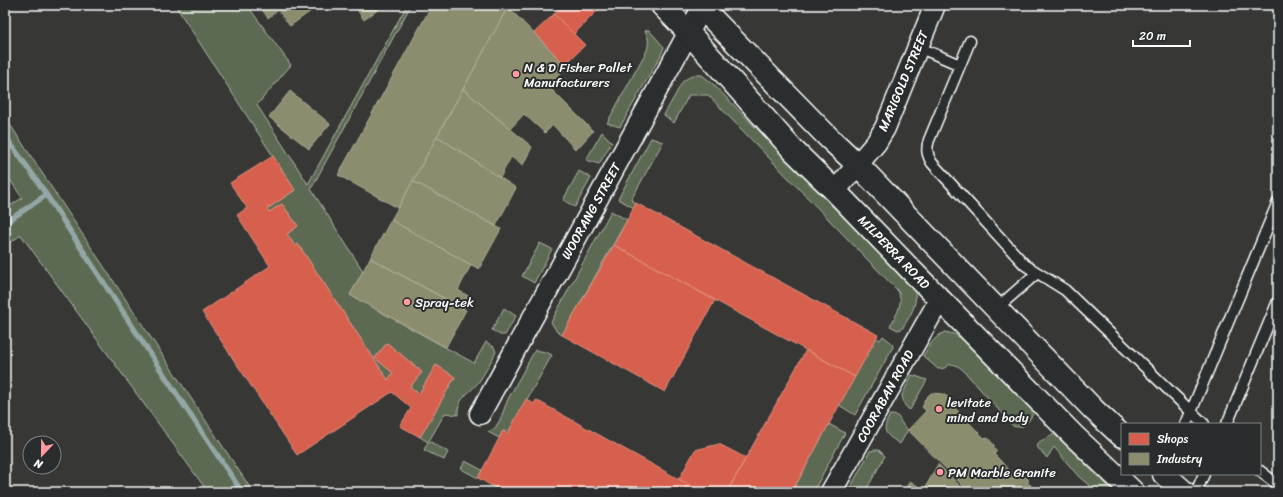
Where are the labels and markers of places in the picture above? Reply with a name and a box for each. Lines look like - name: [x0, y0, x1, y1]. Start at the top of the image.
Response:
- place label: N & D Fisher Pallet Manufacturers: [524, 56, 633, 94]
- marker: N & D Fisher Pallet Manufacturers: [511, 69, 521, 79]
- place label: Spray-tek: [415, 291, 474, 314]
- marker: Spray-tek: [402, 297, 412, 307]
- place label: levitate mind and body: [947, 391, 1029, 429]
- marker: levitate mind and body: [934, 404, 944, 414]
- place label: PM Marble Granite: [948, 461, 1056, 484]
- marker: PM Marble Granite: [935, 467, 945, 477]

